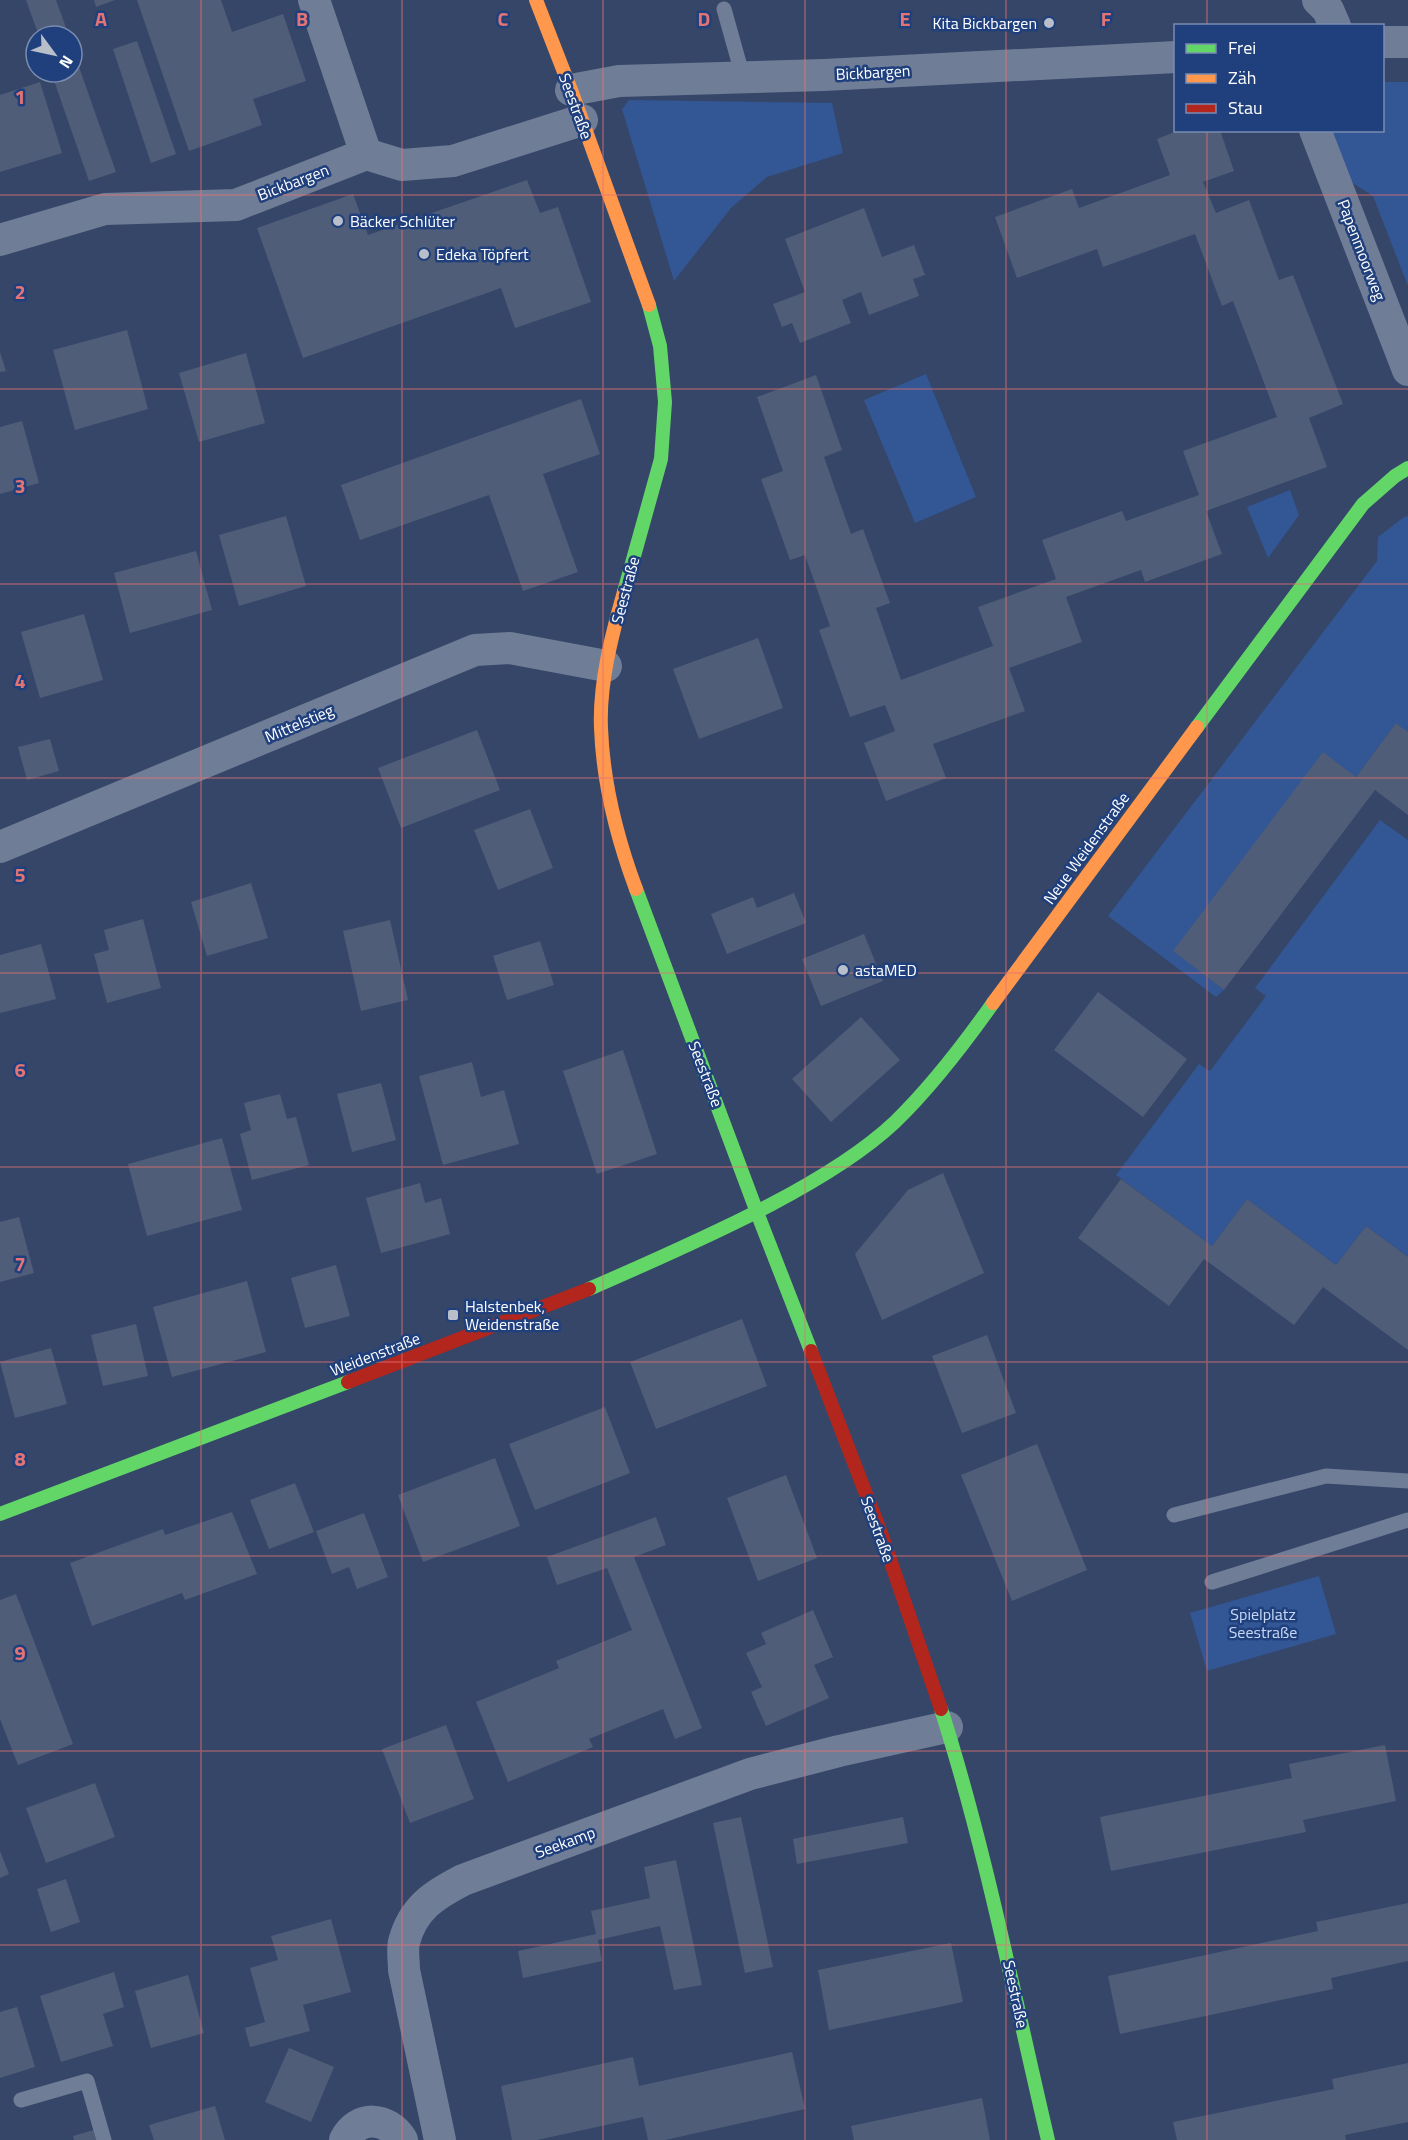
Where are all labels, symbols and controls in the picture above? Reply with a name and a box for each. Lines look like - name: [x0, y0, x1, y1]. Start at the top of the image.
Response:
- text: A: [95, 3, 107, 34]
- text: B: [296, 3, 308, 34]
- text: C: [498, 3, 509, 34]
- text: D: [698, 3, 710, 34]
- text: E: [899, 3, 911, 34]
- text: F: [1101, 3, 1112, 34]
- place label: Kita Bickbargen: [932, 11, 1037, 35]
- marker: Kita Bickbargen: [1042, 16, 1056, 30]
- north arrow: [24, 24, 84, 84]
- legend: [1174, 24, 1384, 132]
- text: Frei: [1228, 34, 1256, 61]
- text: N: [53, 51, 80, 73]
- street label: Bickbargen: [835, 58, 911, 86]
- text: Zäh: [1228, 64, 1256, 91]
- street label: Seestraße: [553, 70, 599, 142]
- text: 1: [14, 81, 26, 112]
- text: Stau: [1228, 94, 1263, 121]
- street label: Bickbargen: [254, 157, 332, 207]
- street label: Papenmoorweg: [1332, 196, 1392, 304]
- place label: Bäcker Schlüter: [350, 209, 456, 233]
- marker: Bäcker Schlüter: [331, 214, 345, 228]
- place label: Edeka Töpfert: [436, 242, 529, 266]
- marker: Edeka Töpfert: [417, 247, 431, 261]
- text: 2: [14, 276, 26, 307]
- text: 3: [14, 470, 26, 501]
- street label: Seestraße: [605, 554, 645, 626]
- text: 4: [14, 665, 26, 696]
- street label: Mittelstieg: [261, 698, 337, 748]
- street label: Neue Weidenstraße: [1037, 787, 1135, 909]
- text: 5: [14, 859, 26, 890]
- place label: astaMED: [855, 958, 917, 982]
- marker: astaMED: [836, 963, 850, 977]
- street label: Seestraße: [682, 1038, 730, 1110]
- text: 6: [14, 1054, 26, 1085]
- text: 7: [14, 1248, 26, 1279]
- place label: Halstenbek, Weidenstraße: [465, 1294, 559, 1336]
- marker: Halstenbek, Weidenstraße: [446, 1308, 460, 1322]
- street label: Weidenstraße: [327, 1326, 423, 1382]
- text: 8: [14, 1443, 26, 1474]
- street label: Seestraße: [855, 1493, 901, 1565]
- park label: Spielplatz Seestraße: [1229, 1602, 1297, 1644]
- text: 9: [14, 1637, 26, 1668]
- street label: Seekamp: [532, 1820, 598, 1864]
- street label: Seestraße: [997, 1958, 1035, 2030]

